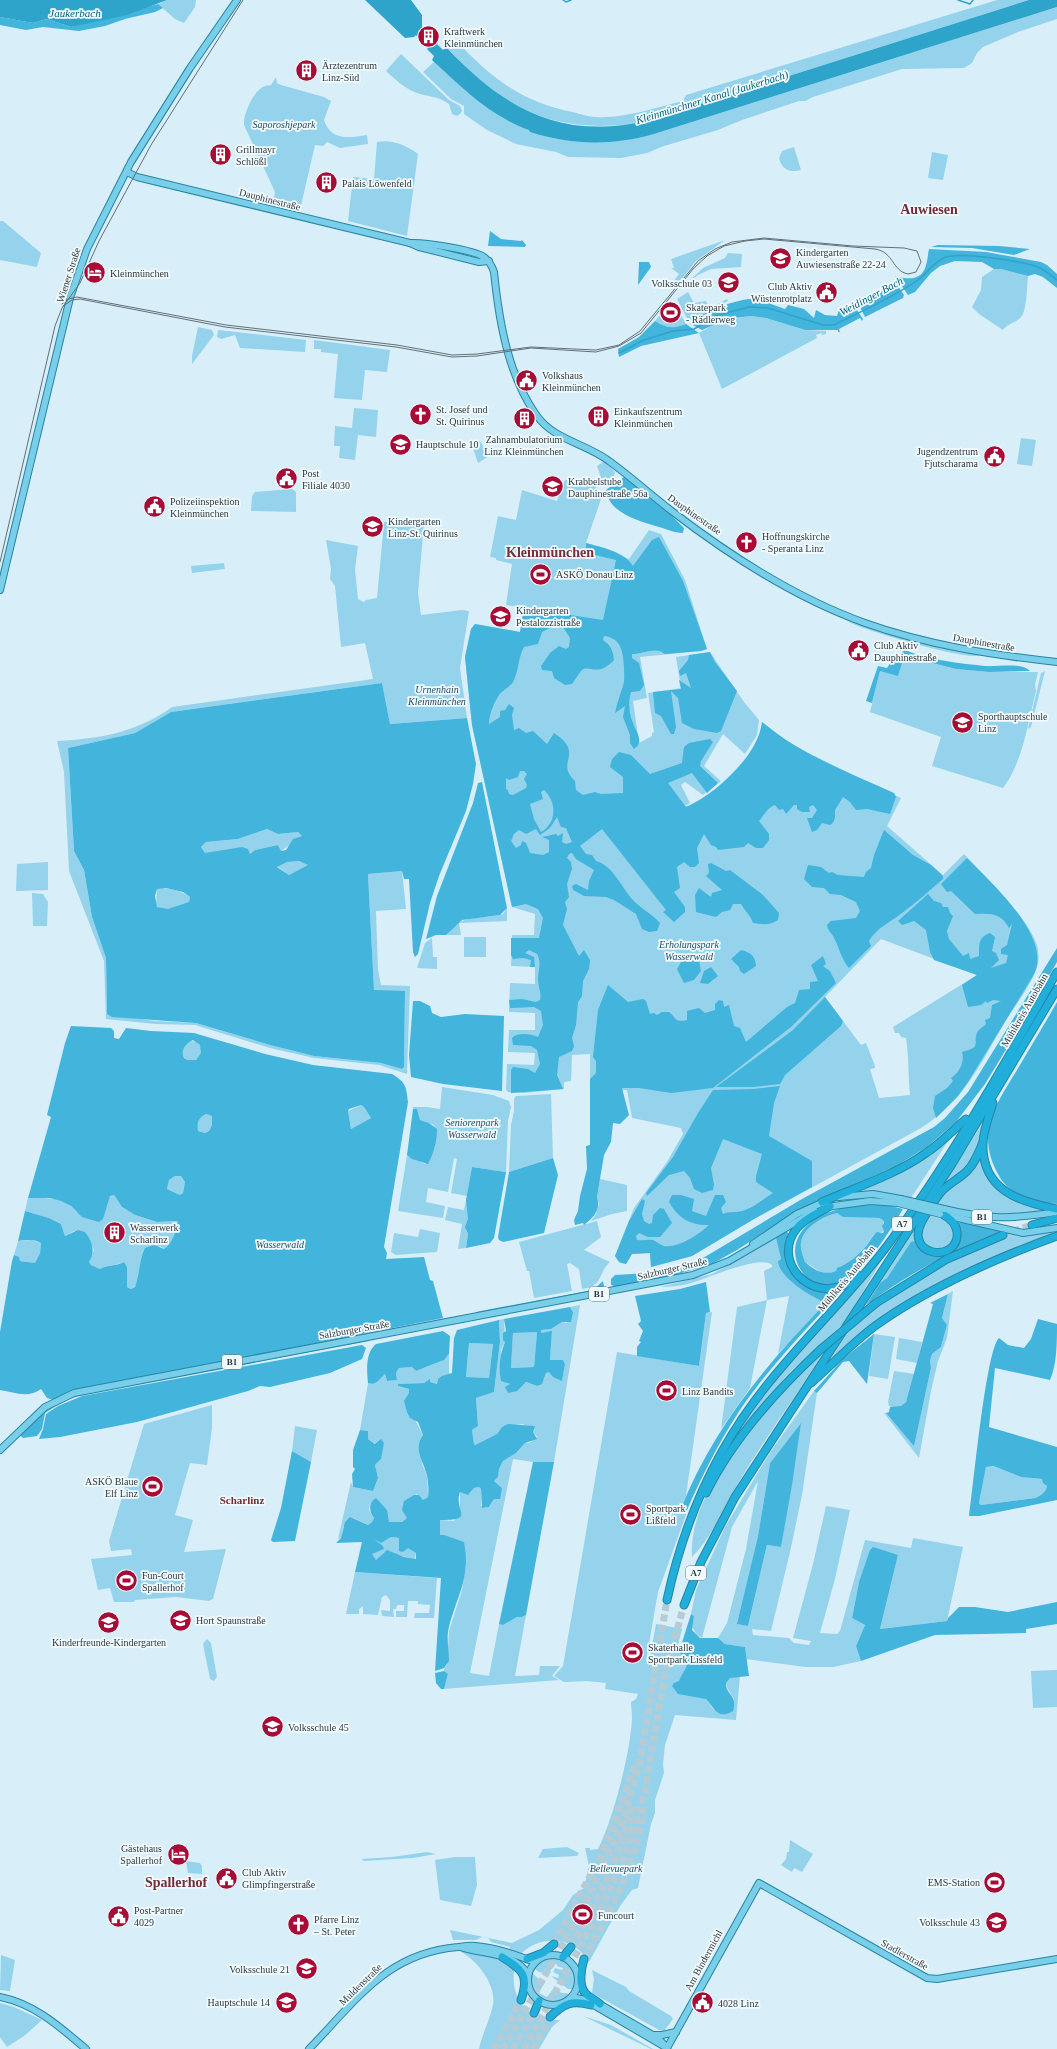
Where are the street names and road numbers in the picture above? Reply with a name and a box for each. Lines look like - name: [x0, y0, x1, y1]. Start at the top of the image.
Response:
- street label: Dauphinestraße: [238, 187, 302, 213]
- street label: Wiener Straße: [54, 246, 83, 304]
- street label: Dauphinestraße: [666, 492, 724, 537]
- street label: Dauphinestraße: [952, 632, 1016, 653]
- street label: Mühlkreis Autobahn: [999, 972, 1050, 1049]
- road number: B1: [972, 1210, 992, 1224]
- road number: A7: [892, 1217, 912, 1231]
- street label: Mühlkreis Autobahn: [816, 1243, 877, 1313]
- street label: Salzburger Straße: [636, 1255, 709, 1282]
- road number: B1: [589, 1287, 609, 1301]
- street label: Salzburger Straße: [318, 1318, 391, 1341]
- road number: B1: [222, 1355, 242, 1369]
- road number: A7: [686, 1566, 706, 1580]
- street label: Am Bindermichl: [682, 1928, 725, 1992]
- street label: Stadlerstraße: [879, 1937, 931, 1972]
- street label: Muldenstraße: [337, 1961, 384, 2007]

